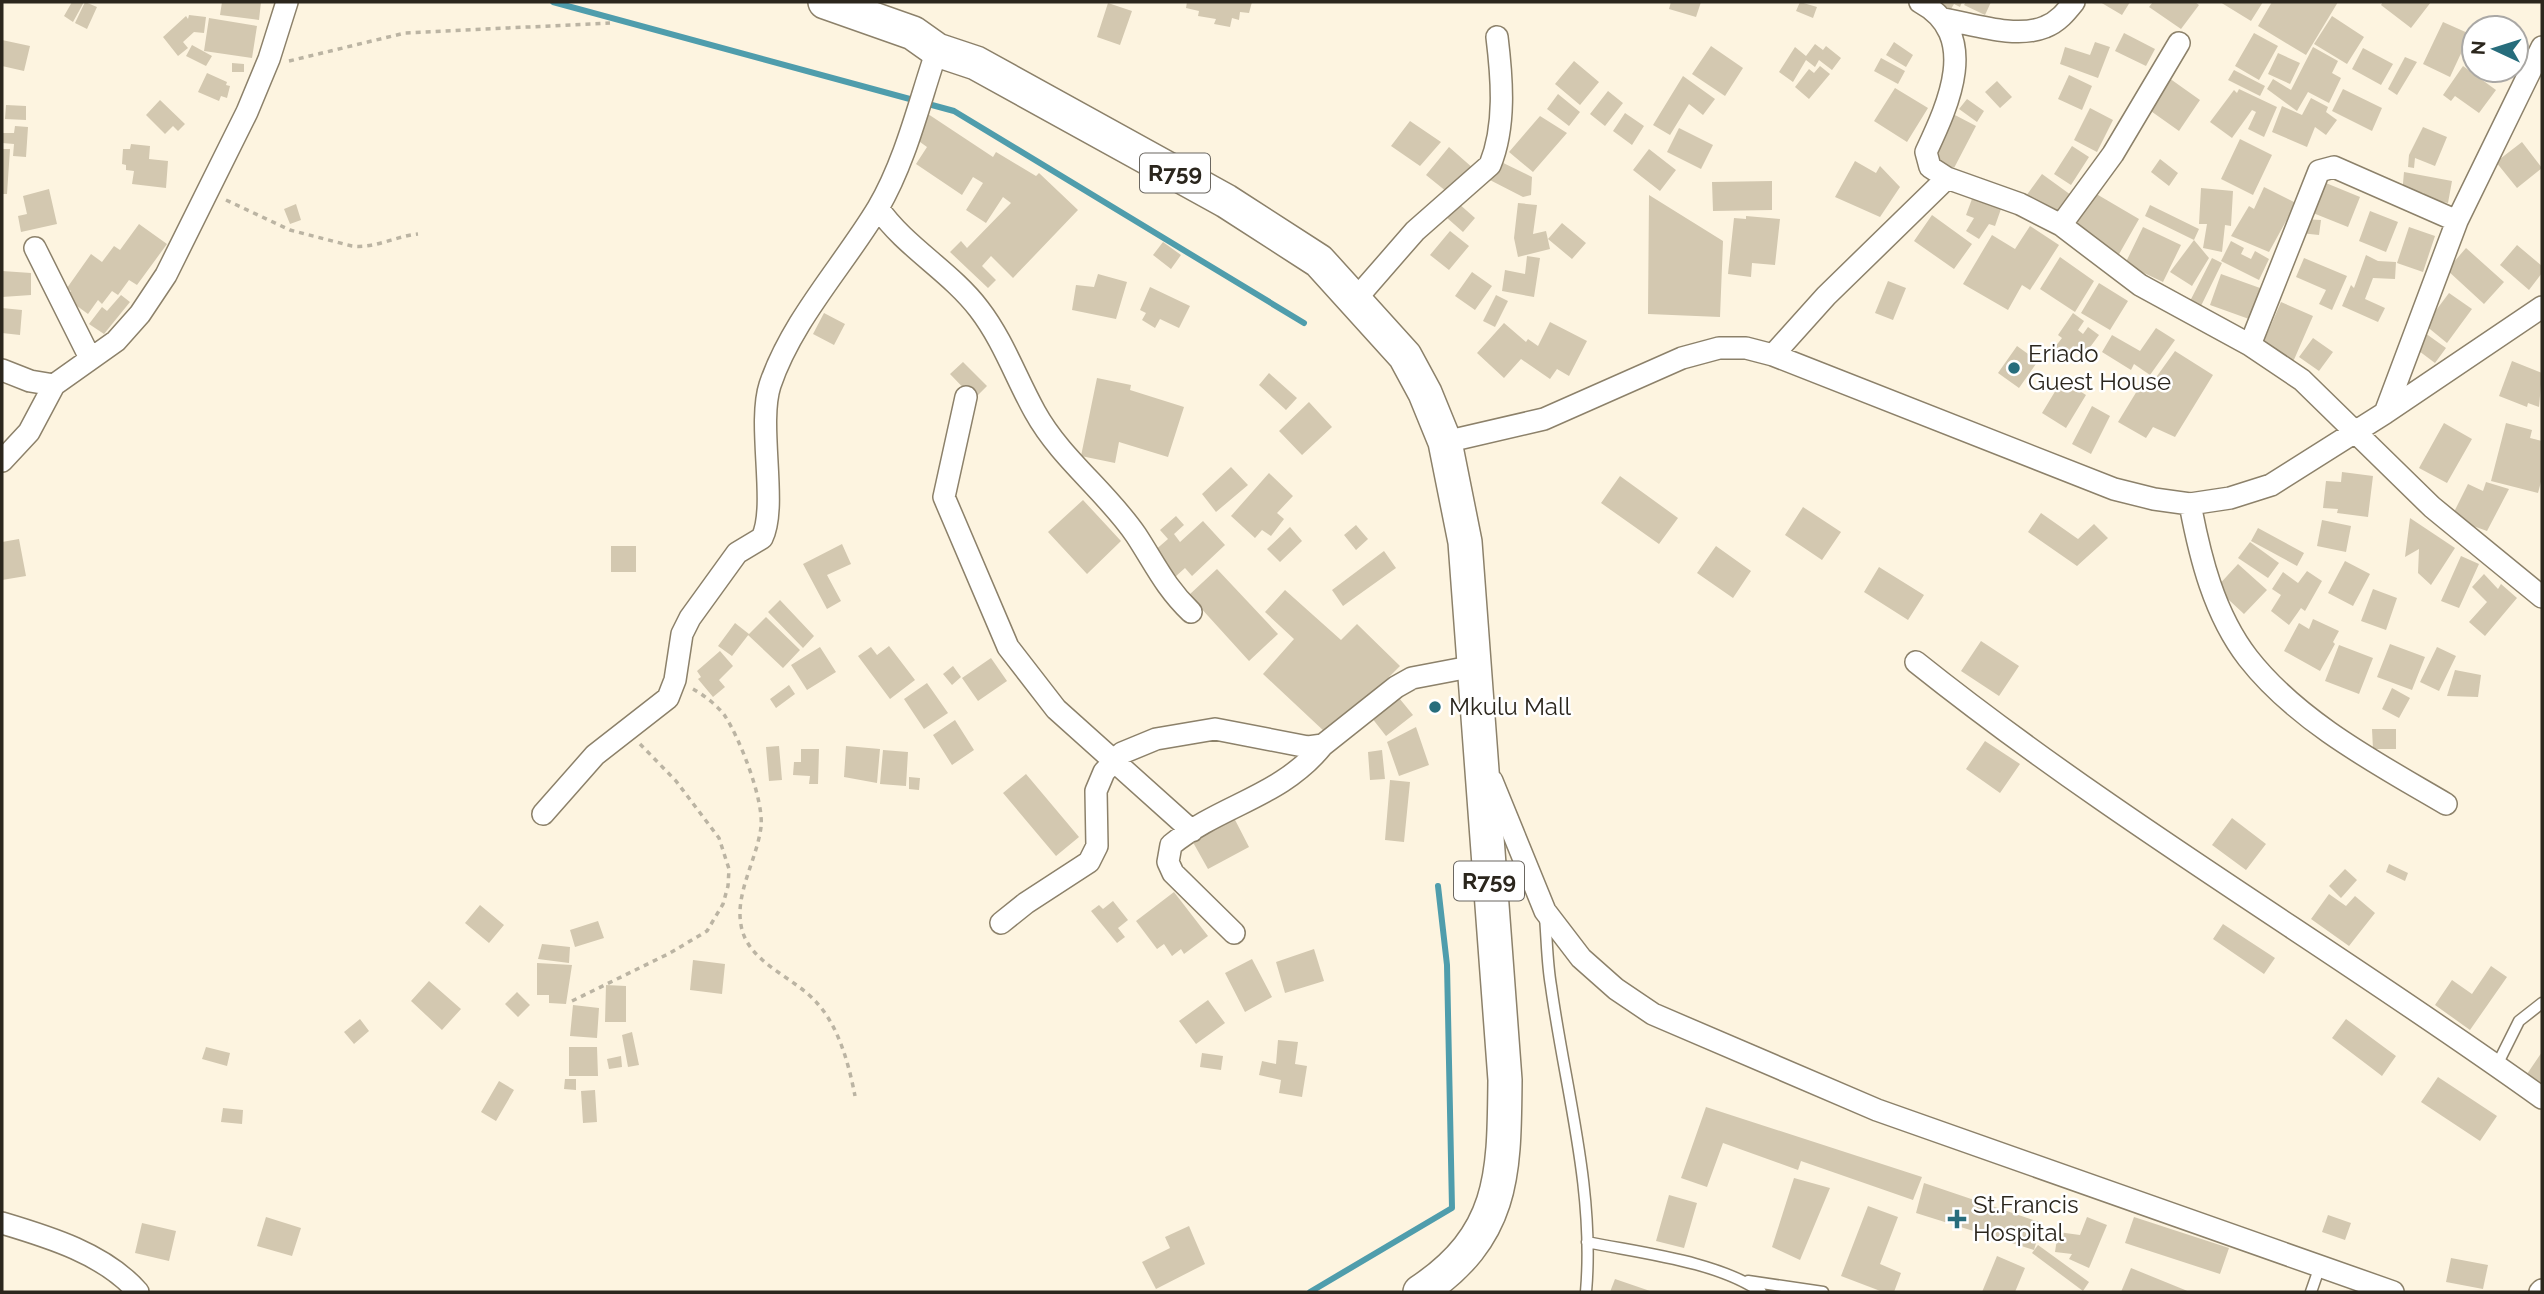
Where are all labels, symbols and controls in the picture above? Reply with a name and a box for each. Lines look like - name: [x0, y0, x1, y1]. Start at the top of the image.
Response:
- north arrow: [2460, 14, 2530, 84]
- text: N: [2467, 40, 2490, 56]
- road number: R759: [1140, 154, 1210, 192]
- place label: Eriado Guest House: [2028, 339, 2171, 396]
- marker: Eriado Guest House: [2006, 360, 2022, 376]
- place label: Mkulu Mall: [1449, 692, 1571, 721]
- marker: Mkulu Mall: [1427, 699, 1443, 715]
- road number: R759: [1454, 862, 1524, 900]
- place label: St.Francis Hospital: [1973, 1190, 2079, 1247]
- marker: St.Francis Hospital: [1947, 1209, 1967, 1229]

